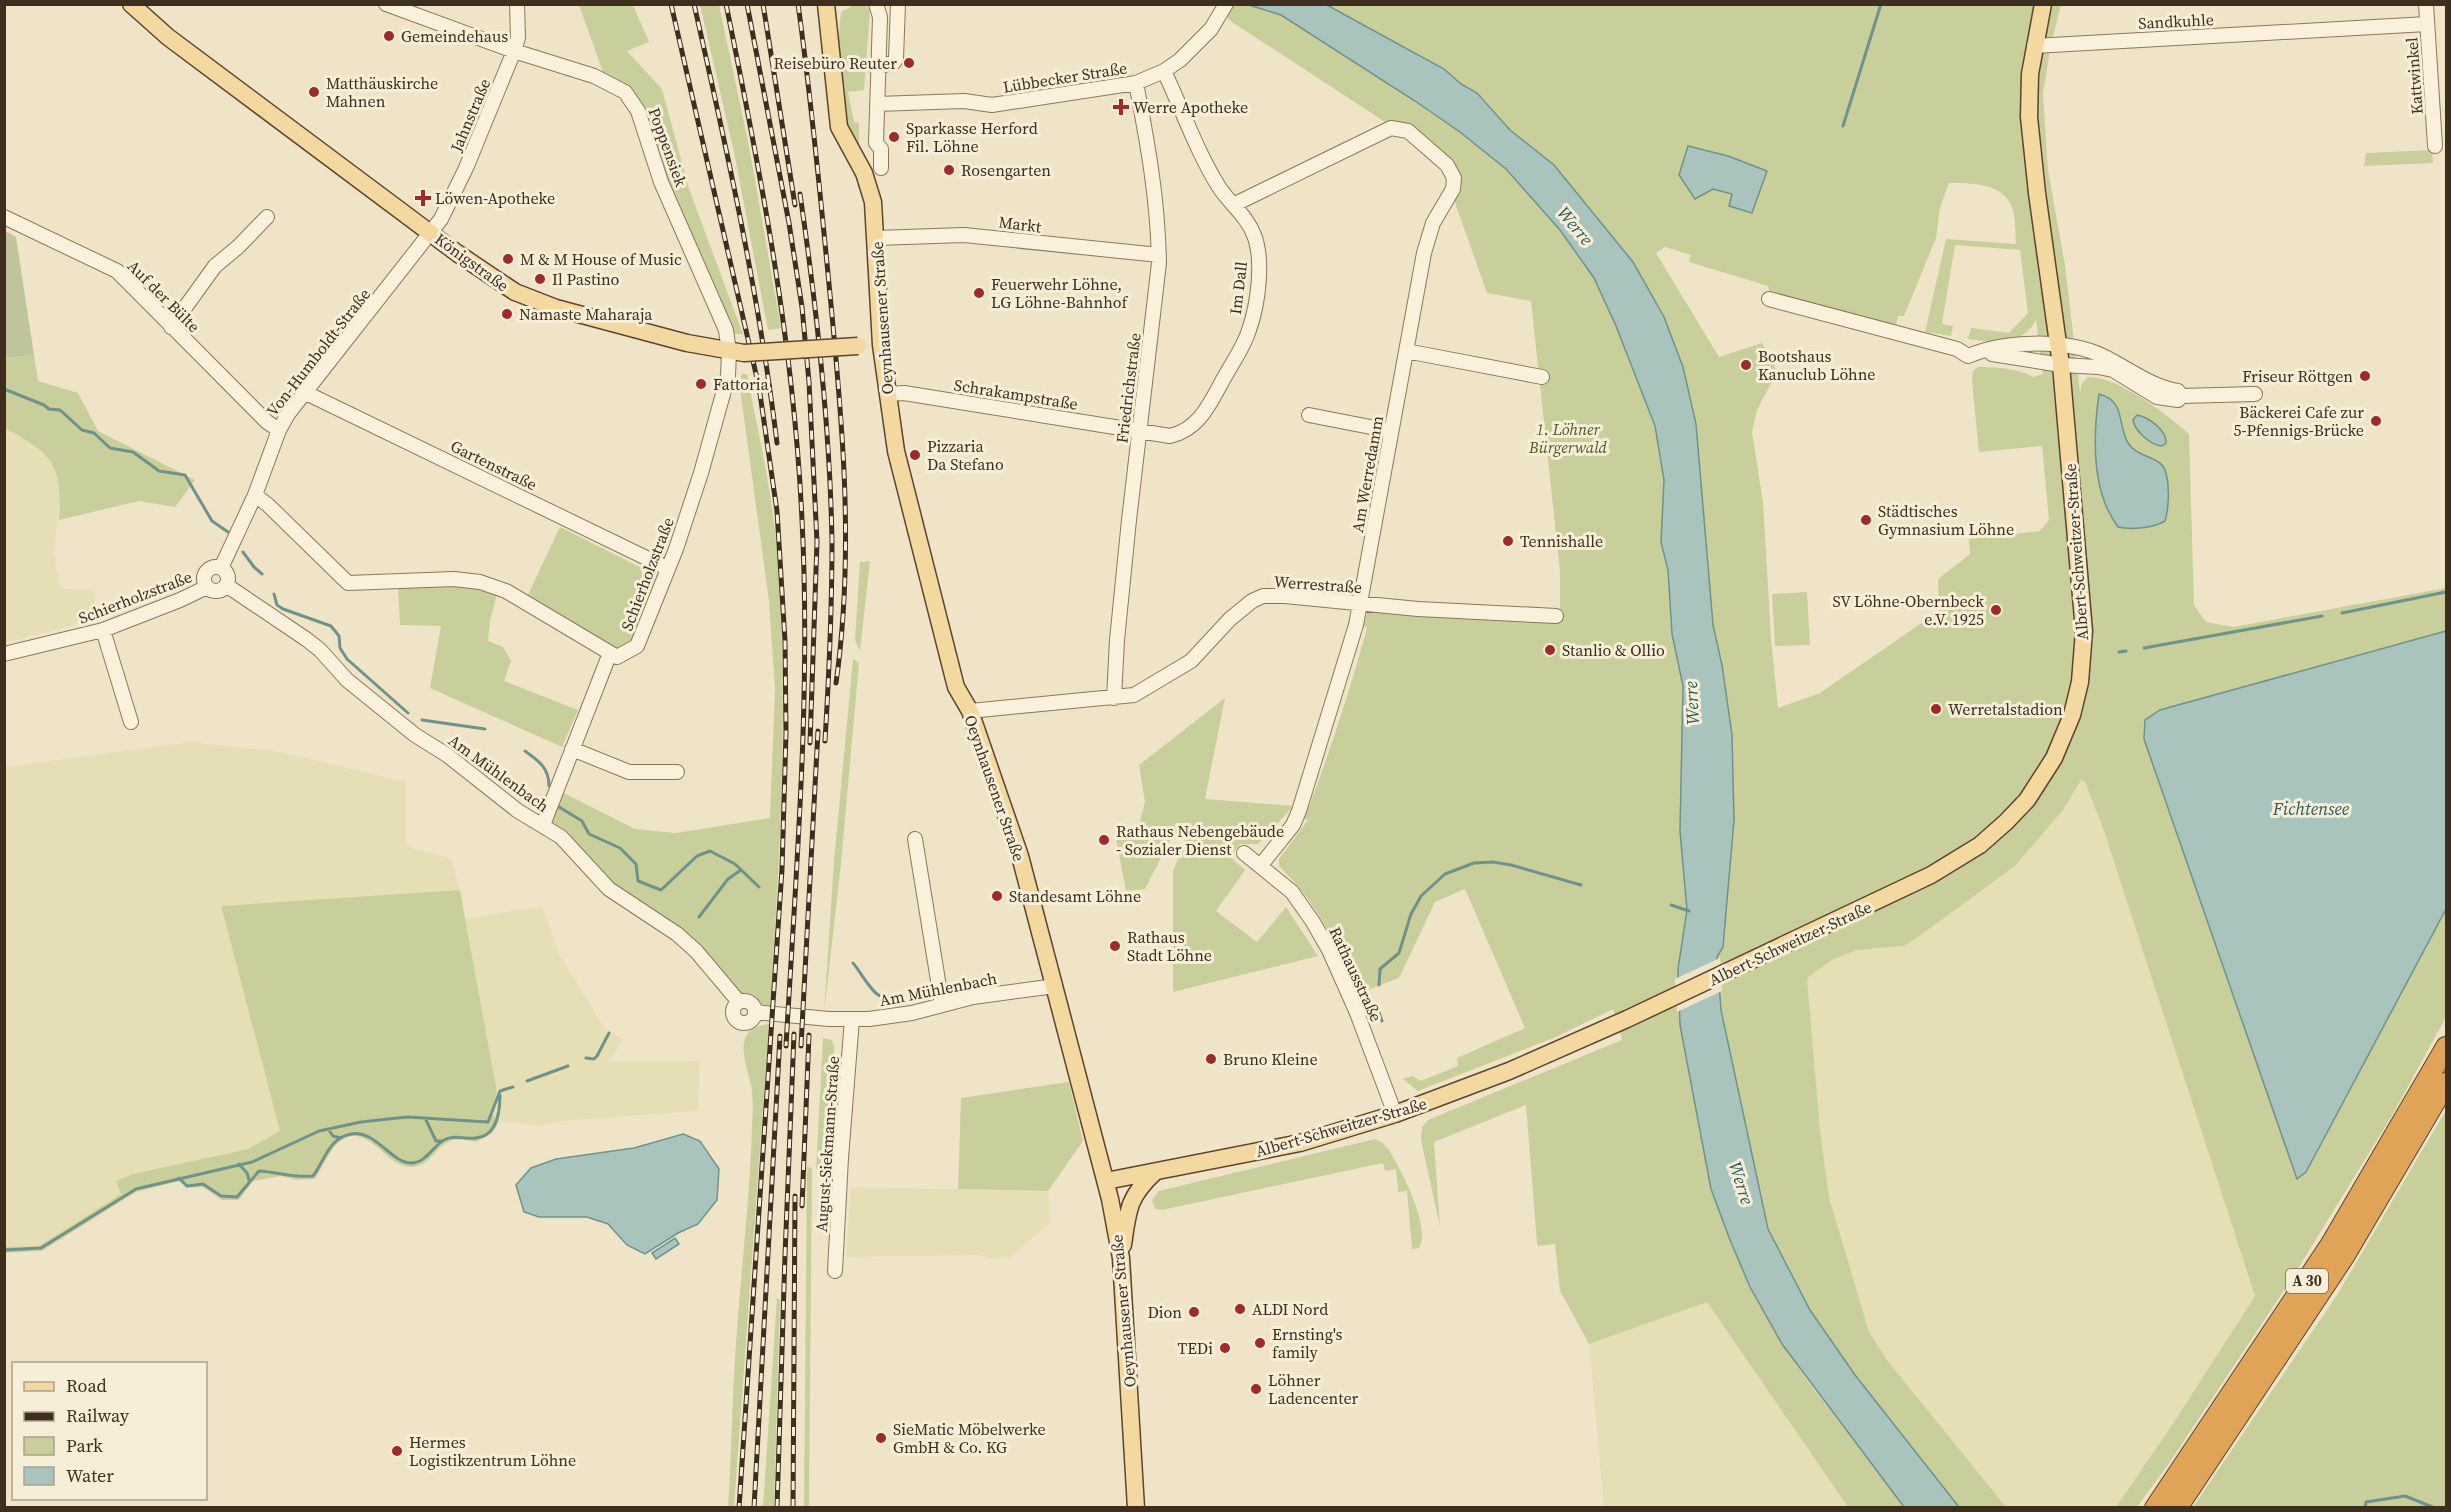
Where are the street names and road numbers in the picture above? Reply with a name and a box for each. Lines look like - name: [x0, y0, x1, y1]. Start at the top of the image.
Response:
- street label: Sandkuhle: [2138, 8, 2214, 34]
- street label: Kattwinkel: [2400, 36, 2428, 115]
- street label: Lübbecker Straße: [1001, 56, 1129, 98]
- street label: Jahnstraße: [444, 75, 495, 156]
- street label: Poppensiek: [644, 104, 693, 190]
- street label: Markt: [997, 210, 1043, 238]
- street label: Königstraße: [431, 228, 513, 296]
- street label: Oeynhausener Straße: [866, 241, 898, 395]
- street label: Auf der Bülte: [123, 255, 205, 337]
- street label: Im Dall: [1224, 260, 1252, 316]
- street label: Von-Humboldt-Straße: [261, 284, 375, 420]
- street label: Friedrichstraße: [1110, 332, 1146, 444]
- street label: Schrakampstraße: [953, 373, 1079, 415]
- street label: Am Werredamm: [1346, 414, 1388, 534]
- street label: Gartenstraße: [447, 435, 541, 495]
- street label: Albert-Schweitzer-Straße: [2059, 463, 2093, 641]
- street label: Schierholzstraße: [615, 514, 679, 634]
- street label: Schierholzstraße: [75, 565, 195, 629]
- street label: Werrestraße: [1273, 570, 1363, 598]
- street label: Oeynhausener Straße: [960, 712, 1030, 864]
- street label: Am Mühlenbach: [444, 729, 554, 817]
- street label: Albert-Schweitzer-Straße: [1705, 896, 1875, 990]
- street label: Rathausstraße: [1324, 923, 1388, 1025]
- street label: Am Mühlenbach: [877, 967, 999, 1011]
- street label: August-Siekmann-Straße: [810, 1055, 844, 1233]
- street label: Albert-Schweitzer-Straße: [1253, 1092, 1429, 1162]
- street label: Oeynhausener Straße: [1105, 1234, 1141, 1388]
- road number: A 30: [2286, 1269, 2328, 1293]

